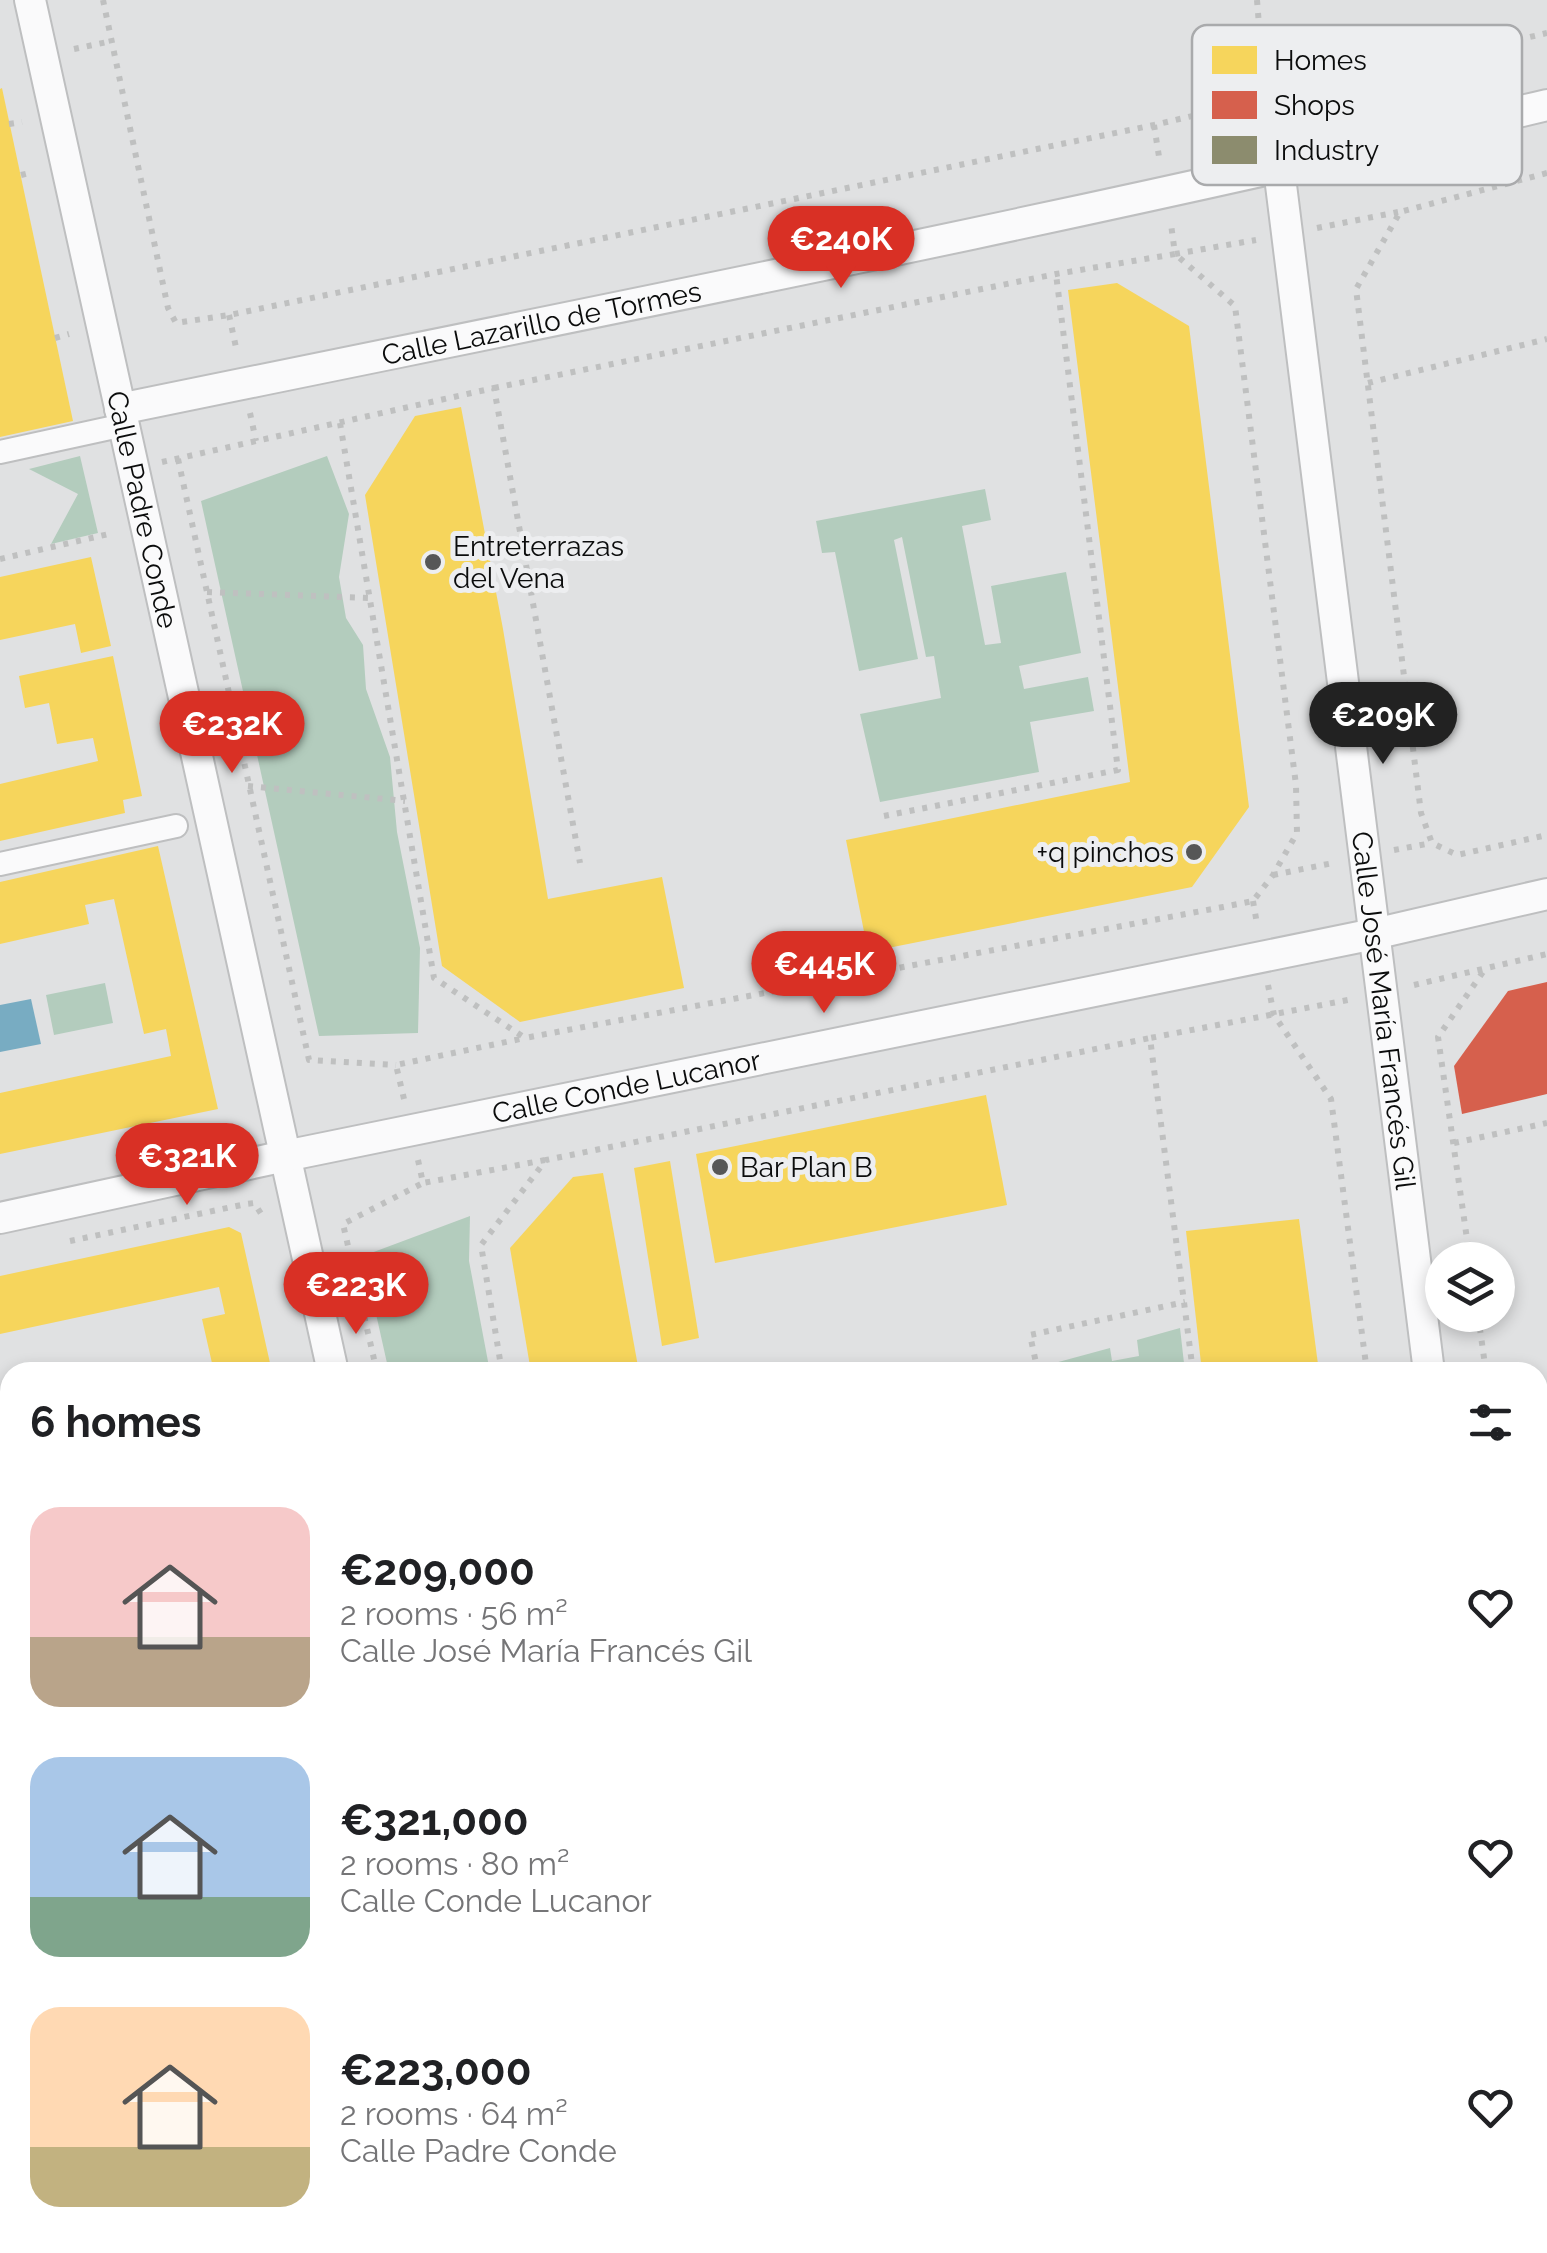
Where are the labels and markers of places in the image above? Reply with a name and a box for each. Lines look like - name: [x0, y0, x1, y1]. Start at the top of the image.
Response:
- pin: €240K: [771, 206, 911, 291]
- place label: Entreterrazas del Vena: [453, 530, 624, 595]
- marker: Entreterrazas del Vena: [422, 551, 444, 573]
- pin: €209K: [1313, 682, 1453, 767]
- pin: €232K: [162, 691, 302, 776]
- place label: +q pinchos: [1036, 836, 1174, 869]
- marker: +q pinchos: [1183, 841, 1205, 863]
- pin: €445K: [754, 931, 894, 1016]
- pin: €321K: [117, 1123, 257, 1208]
- place label: Bar Plan B: [740, 1151, 873, 1184]
- marker: Bar Plan B: [709, 1156, 731, 1178]
- pin: €223K: [286, 1252, 426, 1337]

